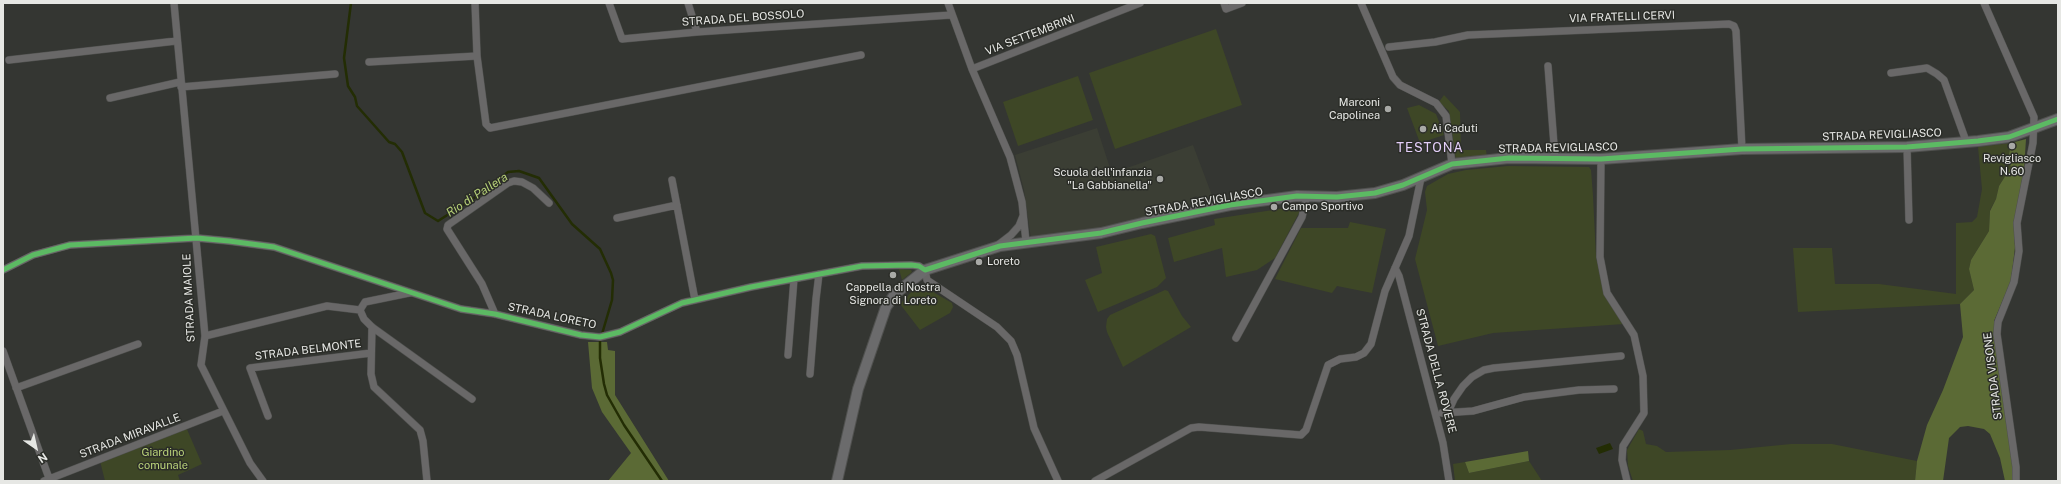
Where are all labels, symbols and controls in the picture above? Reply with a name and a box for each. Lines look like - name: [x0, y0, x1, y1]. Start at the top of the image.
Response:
- street label: STRADA DEL BOSSOLO: [681, 7, 805, 29]
- street label: VIA FRATELLI CERVI: [1569, 9, 1675, 25]
- street label: VIA SETTEMBRINI: [983, 12, 1077, 58]
- place label: Marconi Capolinea: [1329, 96, 1380, 122]
- marker: Marconi Capolinea: [1383, 104, 1393, 114]
- place label: Ai Caduti: [1431, 122, 1478, 136]
- marker: Ai Caduti: [1418, 124, 1428, 134]
- street label: STRADA REVIGLIASCO: [1822, 126, 1942, 144]
- district label: TESTONA: [1396, 140, 1464, 156]
- street label: STRADA REVIGLIASCO: [1498, 140, 1618, 156]
- marker: Revigliasco N.60: [2007, 141, 2017, 151]
- place label: Revigliasco N.60: [1983, 152, 2041, 178]
- place label: Scuola dell'infanzia "La Gabbianella": [1053, 166, 1152, 192]
- water label: Rio di Pallera: [444, 170, 510, 220]
- marker: Scuola dell'infanzia "La Gabbianella": [1155, 174, 1165, 184]
- street label: STRADA REVIGLIASCO: [1144, 185, 1264, 219]
- place label: Campo Sportivo: [1282, 200, 1363, 214]
- marker: Campo Sportivo: [1269, 202, 1279, 212]
- street label: STRADA MAIOLE: [180, 253, 198, 343]
- place label: Loreto: [987, 255, 1020, 269]
- marker: Loreto: [974, 257, 984, 267]
- marker: Cappella di Nostra Signora di Loreto: [888, 270, 898, 280]
- place label: Cappella di Nostra Signora di Loreto: [846, 281, 940, 307]
- street label: STRADA LORETO: [507, 300, 597, 332]
- street label: STRADA DELLA ROVERE: [1413, 307, 1459, 435]
- street label: STRADA VISONE: [1981, 332, 2005, 420]
- street label: STRADA BELMONTE: [254, 337, 362, 363]
- street label: STRADA MIRAVALLE: [78, 411, 182, 461]
- north arrow: [16, 428, 56, 468]
- park label: Giardino comunale: [138, 446, 188, 472]
- text: N: [36, 451, 50, 465]

